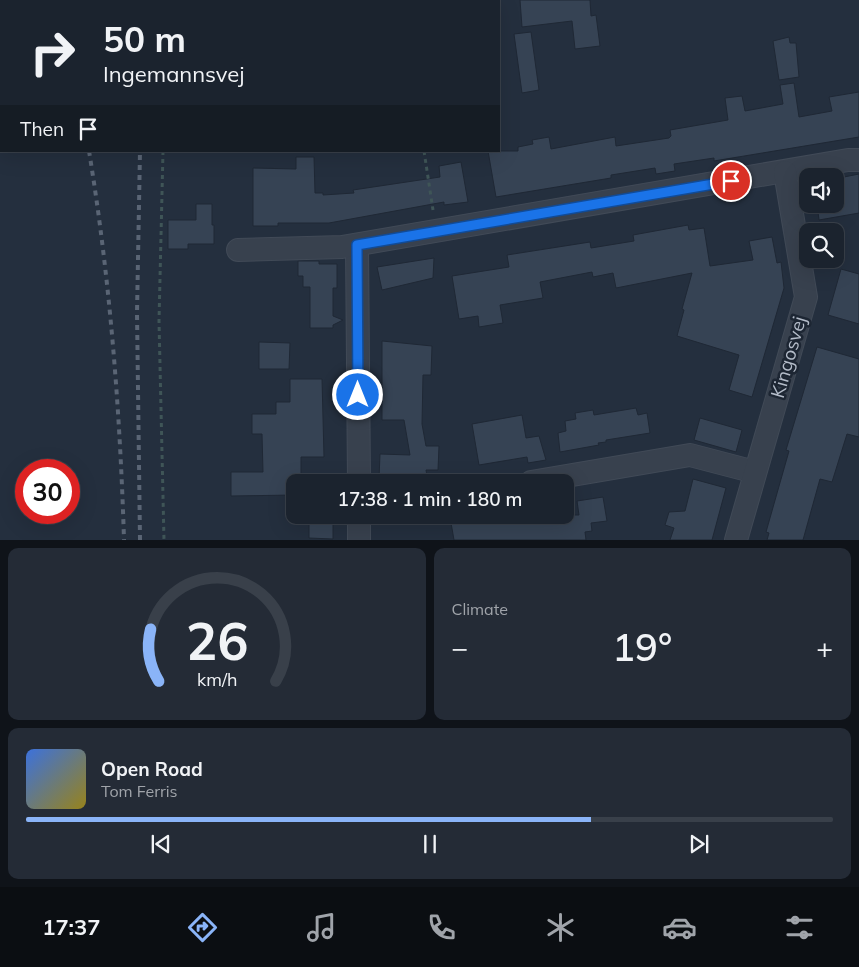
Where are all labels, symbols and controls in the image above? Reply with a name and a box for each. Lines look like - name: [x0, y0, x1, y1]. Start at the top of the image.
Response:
- text: 50 m: [103, 17, 186, 61]
- icon: right: [20, 20, 85, 85]
- text: Ingemannsvej: [103, 60, 245, 88]
- icon: arrive: [74, 115, 102, 143]
- text: Then: [20, 117, 64, 141]
- pin: [710, 160, 752, 202]
- icon: arrive: [717, 167, 745, 195]
- map controls: [799, 168, 844, 268]
- button: sound: [799, 168, 844, 213]
- button: search: [799, 223, 844, 268]
- street label: Kingosvej: [765, 313, 811, 401]
- position arrow: [331, 368, 383, 420]
- speed limit sign: 30: [15, 459, 80, 524]
- text: 17:38 · 1 min · 180 m: [337, 487, 523, 511]
- text: Climate: [452, 599, 508, 619]
- text: 26: [186, 608, 248, 673]
- text: 19°: [612, 623, 672, 671]
- text: −: [452, 630, 468, 665]
- text: +: [816, 630, 833, 665]
- text: km/h: [197, 668, 237, 690]
- text: Open Road: [101, 757, 203, 781]
- text: Tom Ferris: [101, 781, 178, 801]
- icon: previous: [147, 830, 175, 858]
- icon: pause: [416, 830, 444, 858]
- icon: next: [685, 830, 713, 858]
- icon: directions: [185, 910, 220, 945]
- icon: music: [304, 910, 339, 945]
- icon: phone: [424, 910, 459, 945]
- icon: climate: [543, 910, 578, 945]
- icon: car: [662, 910, 697, 945]
- icon: filters: [782, 910, 817, 945]
- text: 17:37: [42, 913, 100, 941]

